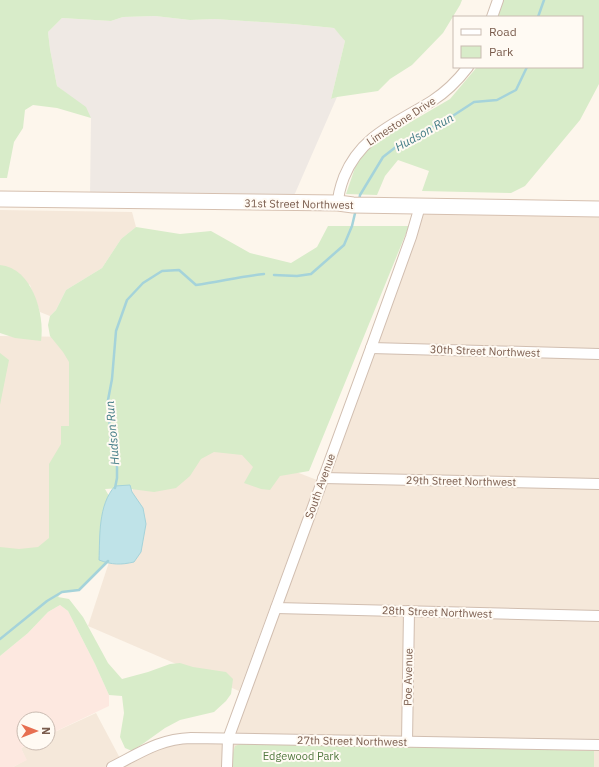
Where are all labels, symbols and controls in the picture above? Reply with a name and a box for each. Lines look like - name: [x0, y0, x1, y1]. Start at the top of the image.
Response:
- legend: [453, 16, 583, 68]
- text: Road: [489, 24, 517, 39]
- text: Park: [489, 44, 514, 59]
- street label: Limestone Drive: [364, 93, 438, 149]
- water label: Hudson Run: [392, 110, 456, 154]
- street label: 31st Street Northwest: [244, 196, 354, 212]
- street label: 30th Street Northwest: [430, 342, 541, 360]
- water label: Hudson Run: [102, 400, 122, 466]
- street label: South Avenue: [302, 452, 338, 520]
- street label: 29th Street Northwest: [406, 473, 516, 489]
- street label: 28th Street Northwest: [382, 603, 493, 621]
- street label: Poe Avenue: [400, 648, 416, 706]
- north arrow: [16, 711, 56, 751]
- text: N: [39, 727, 53, 735]
- street label: 27th Street Northwest: [297, 733, 407, 749]
- park label: Edgewood Park: [263, 749, 339, 763]

